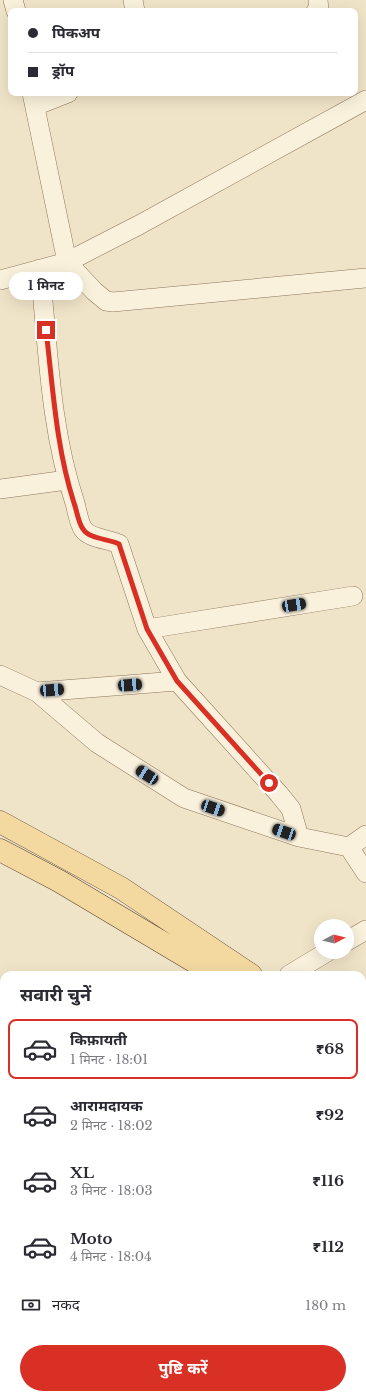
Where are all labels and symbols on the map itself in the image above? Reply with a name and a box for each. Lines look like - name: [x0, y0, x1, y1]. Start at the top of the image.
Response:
- callout: 1 मिनट: [9, 272, 83, 300]
- route end: [37, 321, 55, 339]
- car: [281, 597, 307, 613]
- car: [118, 678, 142, 692]
- car: [40, 683, 64, 697]
- car: [134, 763, 160, 787]
- route start: [260, 774, 278, 792]
- car: [200, 798, 226, 818]
- car: [271, 822, 297, 842]
- north arrow: [314, 919, 354, 959]

